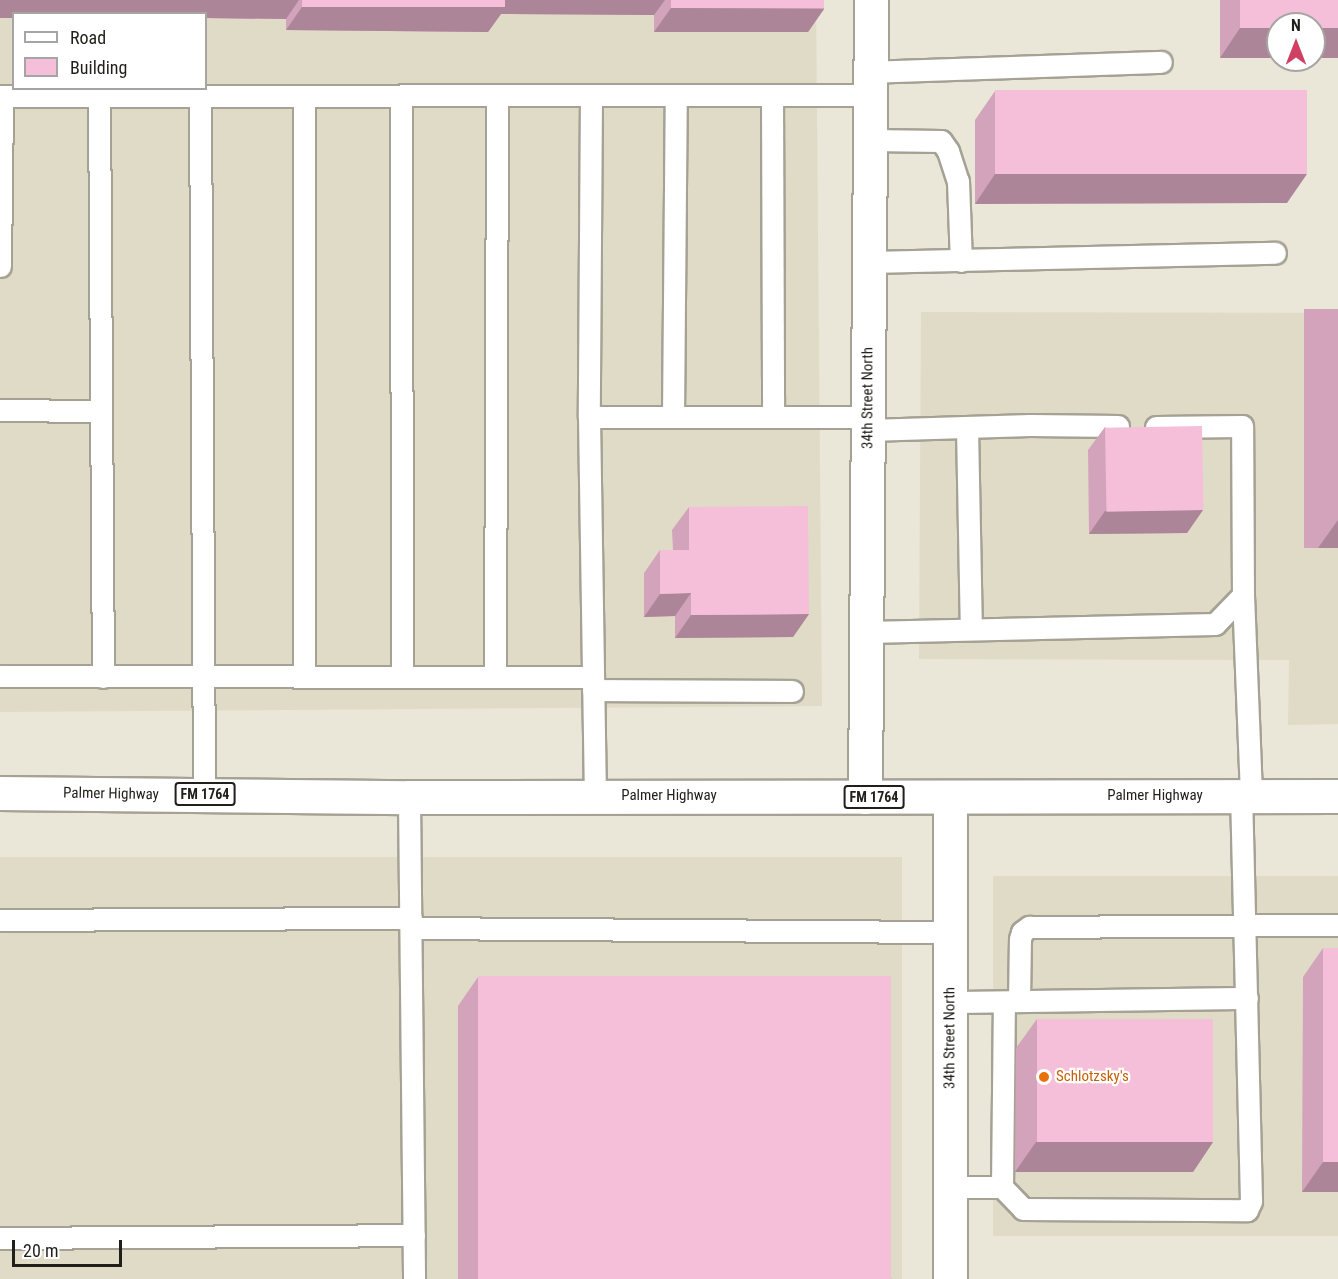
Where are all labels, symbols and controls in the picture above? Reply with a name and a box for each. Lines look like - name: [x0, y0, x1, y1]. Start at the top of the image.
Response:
- legend: [12, 12, 207, 90]
- north arrow: [1266, 12, 1326, 72]
- text: N: [1291, 16, 1301, 35]
- text: Road: [70, 27, 106, 48]
- text: Building: [70, 57, 127, 78]
- street label: 34th Street North: [859, 347, 877, 449]
- road number: FM 1764: [174, 783, 236, 805]
- street label: Palmer Highway: [63, 784, 159, 804]
- road number: FM 1764: [842, 786, 906, 808]
- street label: Palmer Highway: [621, 787, 717, 805]
- street label: Palmer Highway: [1107, 787, 1203, 805]
- street label: 34th Street North: [941, 987, 959, 1089]
- place label: Schlotzsky's: [1056, 1068, 1129, 1086]
- marker: Schlotzsky's: [1037, 1070, 1051, 1084]
- scale bar: [15, 1228, 124, 1266]
- text: 20 m: [23, 1240, 58, 1261]

